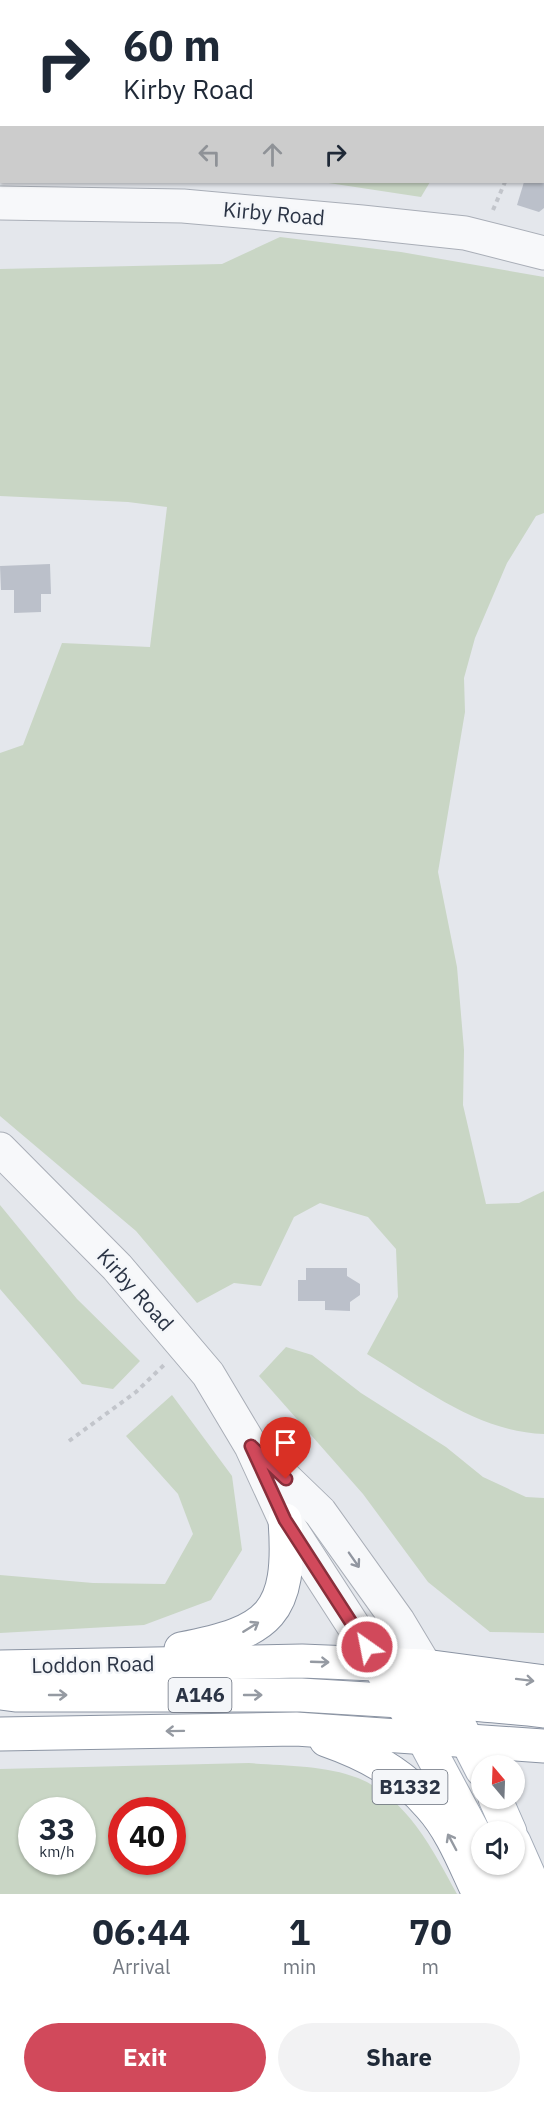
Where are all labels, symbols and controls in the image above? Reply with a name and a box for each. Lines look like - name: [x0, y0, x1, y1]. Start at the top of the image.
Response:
- text: 60 m: [123, 18, 221, 73]
- icon: right: [24, 24, 102, 102]
- text: Kirby Road: [123, 71, 254, 106]
- icon: left: [193, 138, 226, 171]
- icon: ahead: [256, 138, 289, 171]
- icon: right: [319, 138, 352, 171]
- street label: Kirby Road: [222, 195, 326, 231]
- street label: Kirby Road: [91, 1242, 180, 1337]
- pin: [260, 1417, 311, 1479]
- icon: arrive: [269, 1426, 302, 1459]
- one-way arrow: [348, 1551, 360, 1567]
- position arrow: [335, 1615, 399, 1679]
- one-way arrow: [243, 1621, 260, 1634]
- street label: Loddon Road: [31, 1649, 155, 1679]
- one-way arrow: [309, 1657, 329, 1668]
- one-way arrow: [515, 1674, 534, 1685]
- road number: A146: [168, 1678, 232, 1712]
- one-way arrow: [48, 1689, 68, 1701]
- one-way arrow: [243, 1689, 263, 1701]
- one-way arrow: [165, 1725, 185, 1737]
- north arrow: [471, 1755, 525, 1809]
- map controls: [471, 1755, 525, 1875]
- road number: B1332: [372, 1770, 448, 1804]
- speed limit sign: 40: [108, 1797, 186, 1875]
- text: 33: [39, 1809, 75, 1848]
- button: sound: [471, 1821, 525, 1875]
- one-way arrow: [446, 1833, 458, 1851]
- text: km/h: [39, 1842, 75, 1861]
- text: 06:44: [92, 1908, 190, 1955]
- text: 1: [289, 1908, 310, 1955]
- text: 70: [409, 1908, 452, 1955]
- text: Arrival: [112, 1953, 170, 1980]
- text: min: [283, 1953, 316, 1980]
- text: m: [421, 1953, 439, 1980]
- button: Exit: [24, 2023, 266, 2092]
- button: Share: [278, 2023, 520, 2092]

